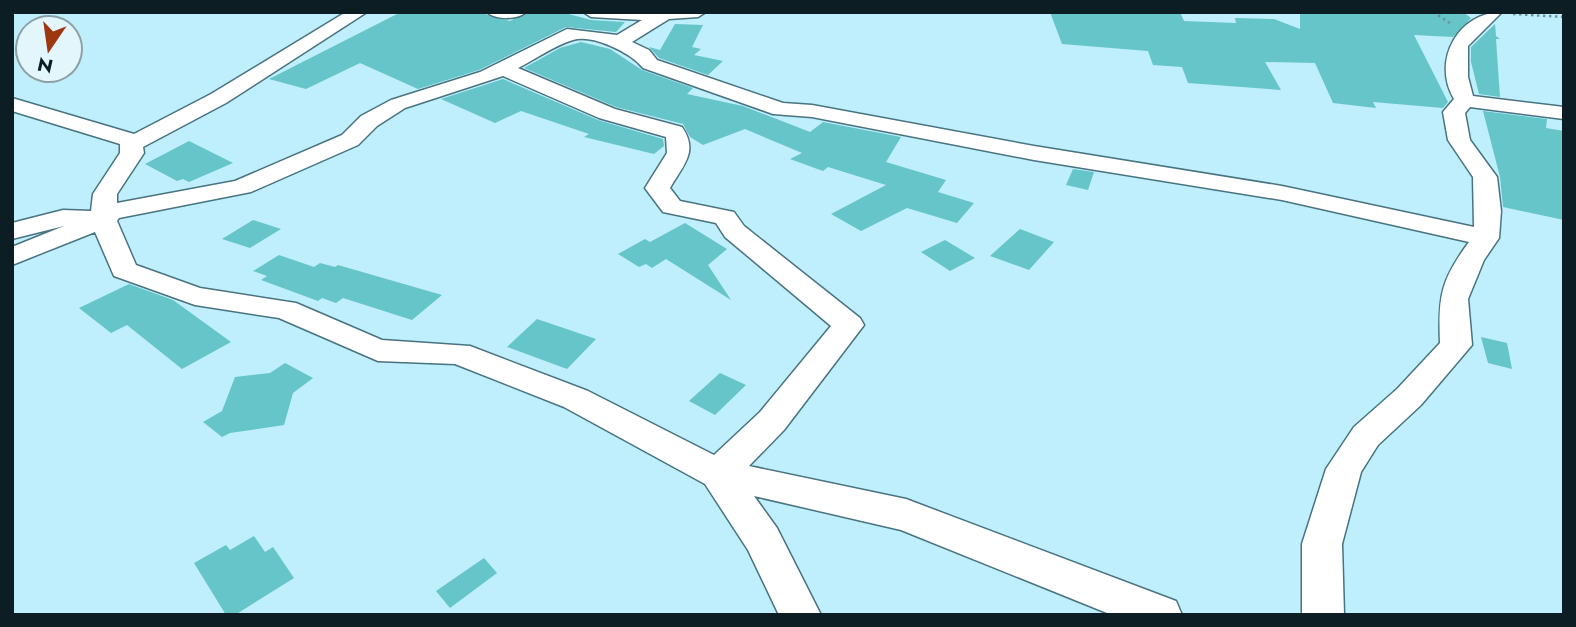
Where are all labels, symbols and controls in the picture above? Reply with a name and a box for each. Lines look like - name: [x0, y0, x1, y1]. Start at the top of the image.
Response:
- north arrow: [14, 14, 84, 84]
- text: N: [35, 50, 56, 80]

